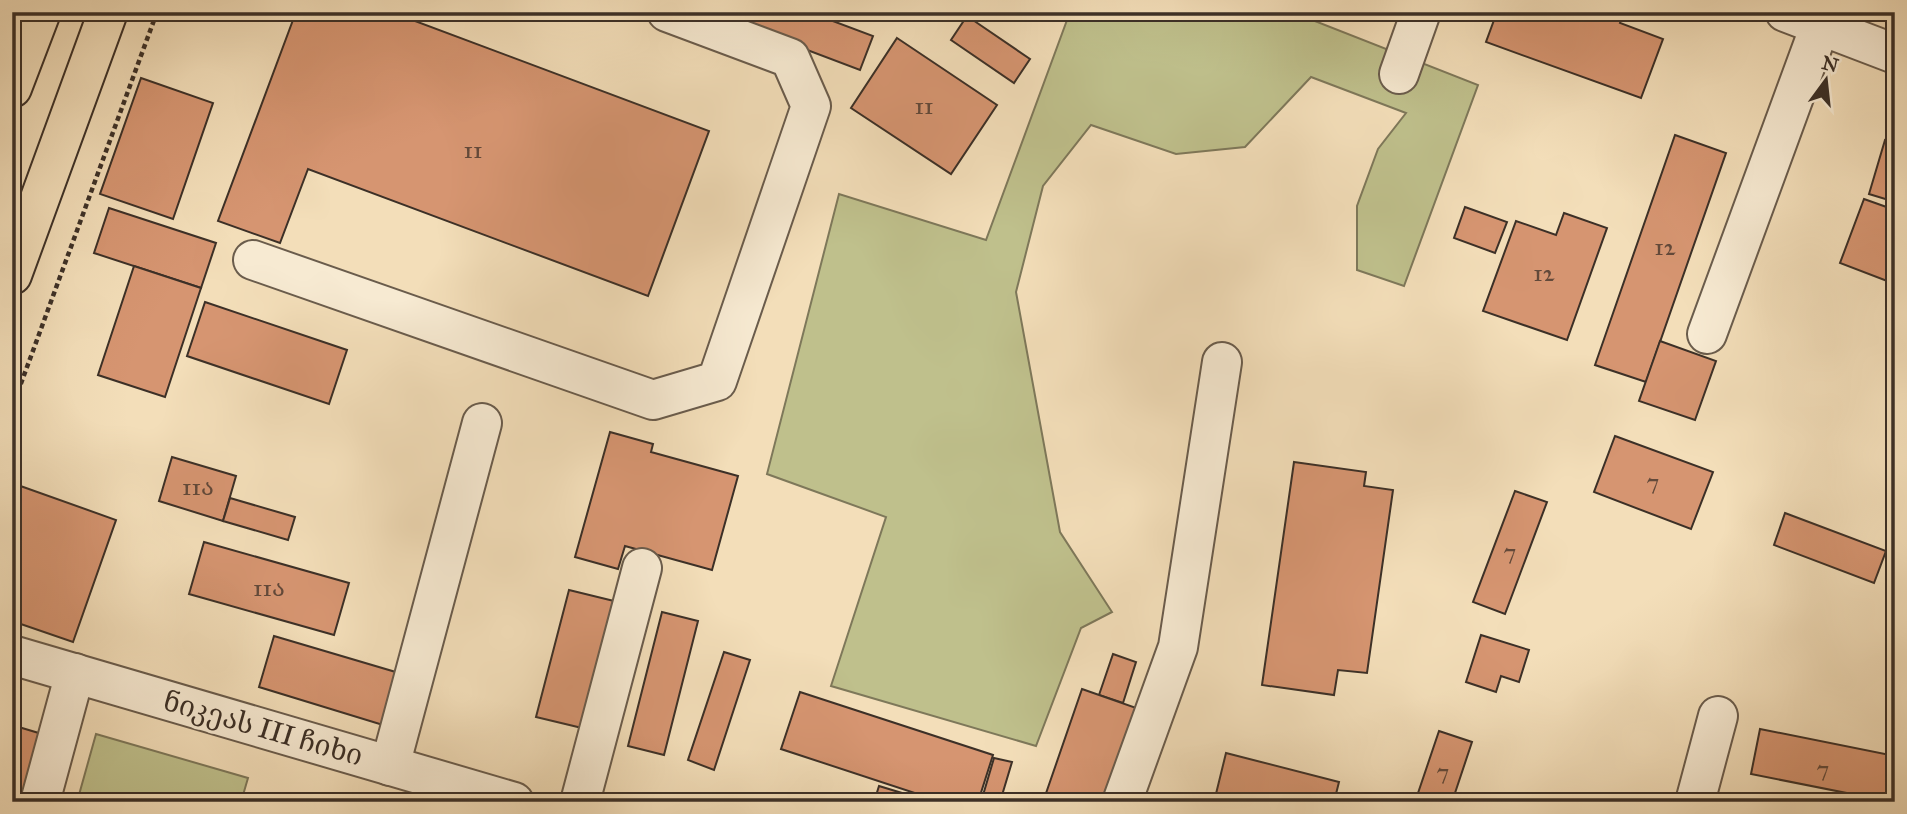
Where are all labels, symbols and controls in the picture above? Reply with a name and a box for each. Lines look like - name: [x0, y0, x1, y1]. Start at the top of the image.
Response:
- north arrow: [1792, 46, 1862, 116]
- text: N: [1820, 51, 1841, 77]
- house number: 11: [915, 91, 933, 121]
- house number: 11: [464, 135, 482, 165]
- house number: 12: [1654, 232, 1676, 262]
- house number: 12: [1533, 258, 1555, 288]
- house number: 7: [1647, 467, 1659, 497]
- house number: 11ა: [182, 472, 214, 502]
- house number: 7: [1504, 537, 1516, 567]
- house number: 11ა: [253, 573, 285, 603]
- street label: ნიკეას III ჩიხი: [159, 683, 367, 773]
- house number: 7: [1817, 754, 1829, 784]
- house number: 7: [1437, 757, 1449, 787]

